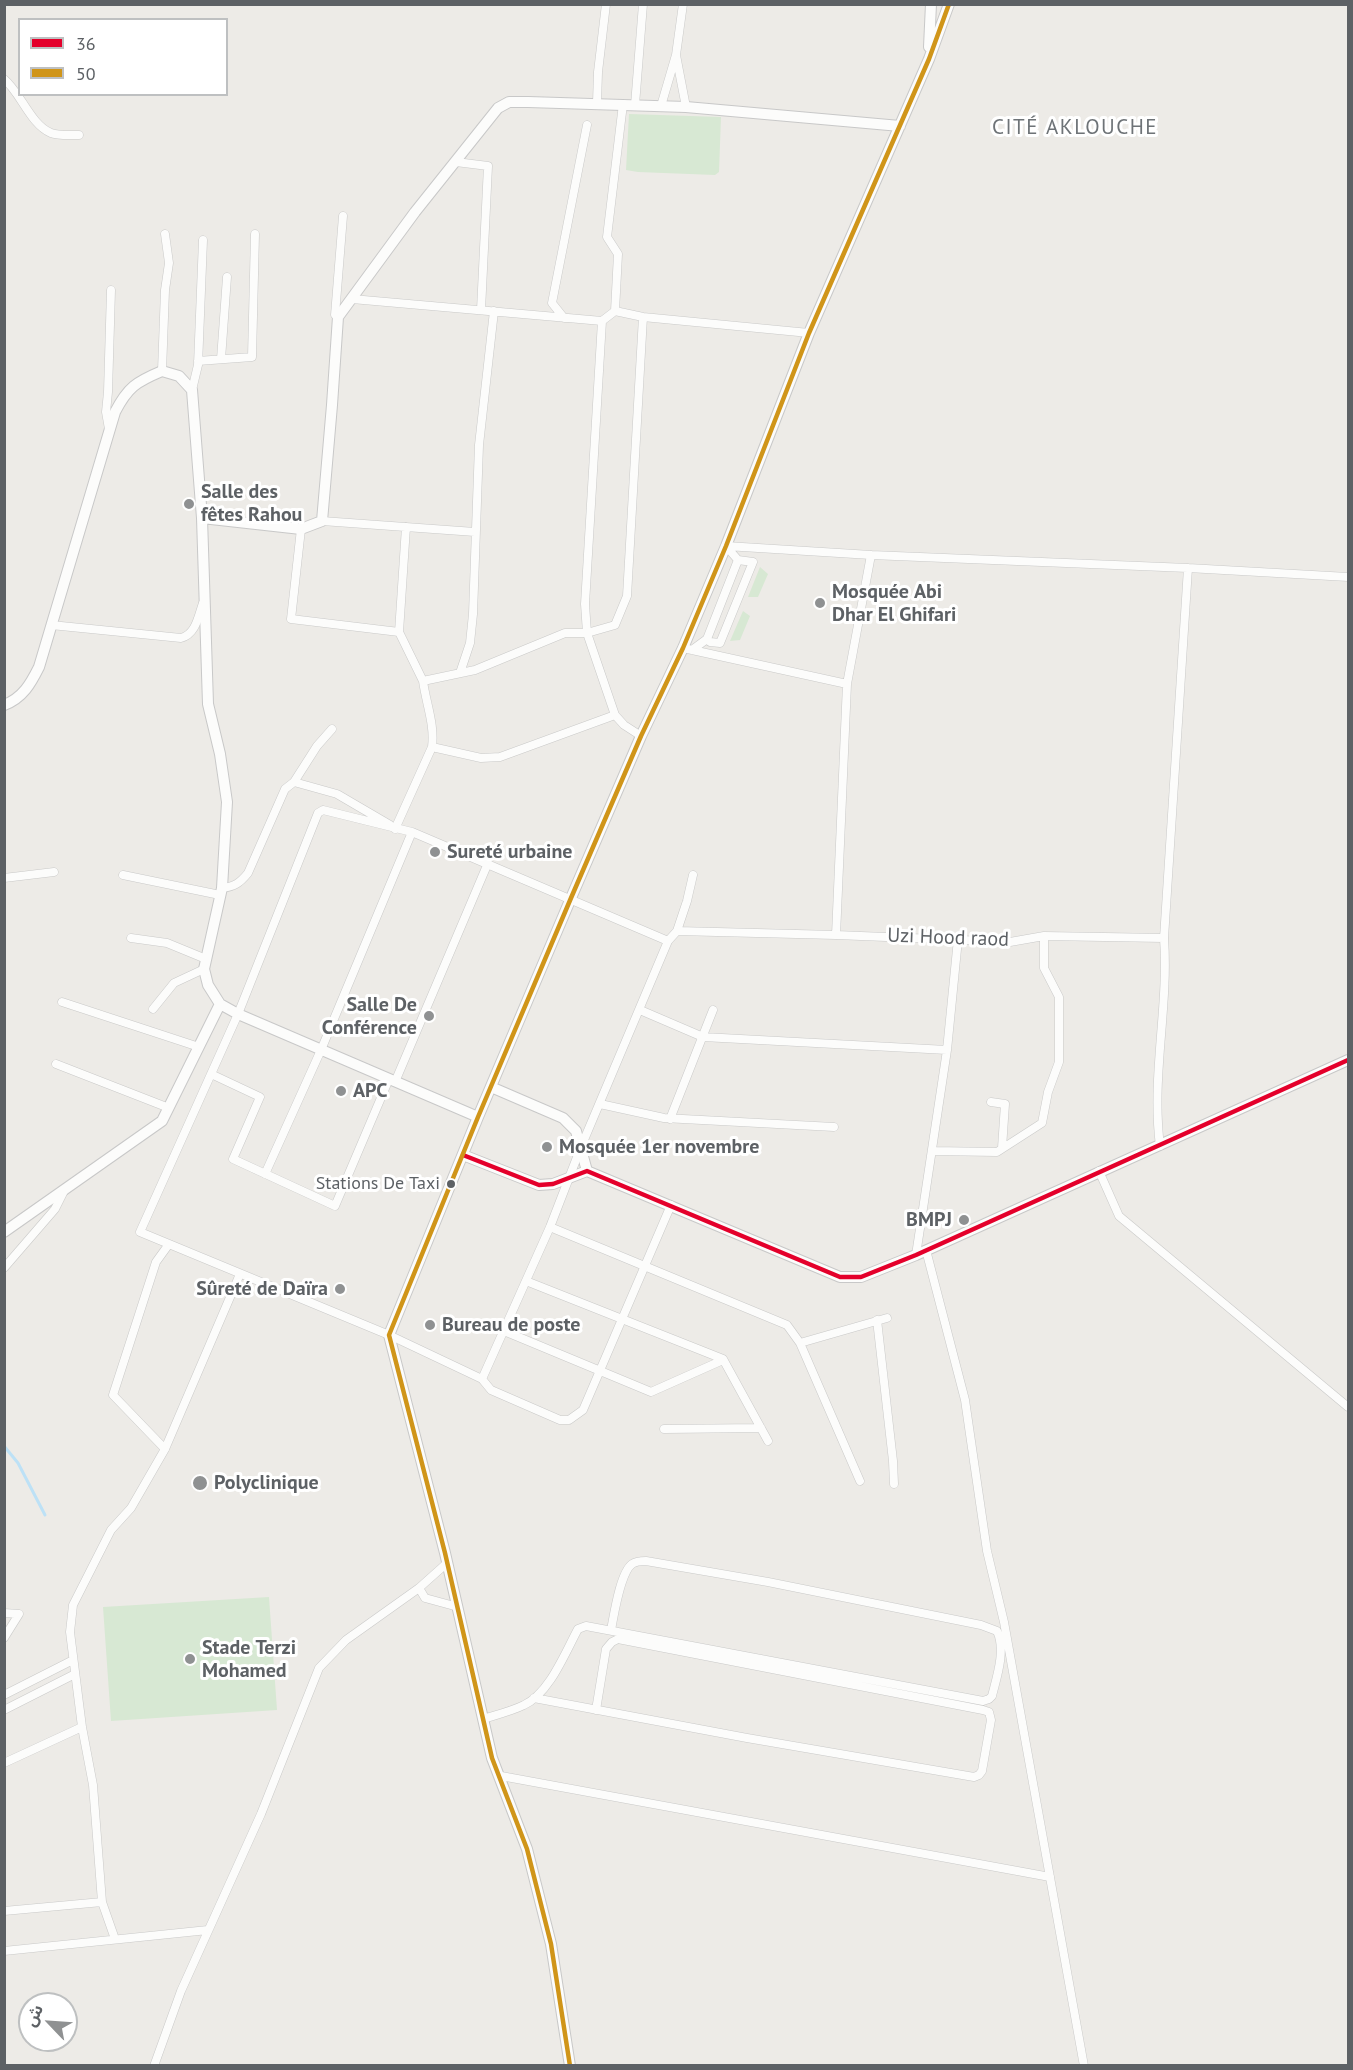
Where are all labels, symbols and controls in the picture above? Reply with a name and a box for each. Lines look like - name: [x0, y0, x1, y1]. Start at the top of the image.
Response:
- legend: [18, 18, 228, 96]
- text: 36: [76, 32, 96, 55]
- text: 50: [76, 62, 96, 85]
- district label: CITÉ AKLOUCHE: [992, 115, 1158, 141]
- place label: Salle des fêtes Rahou: [201, 480, 302, 527]
- marker: Salle des fêtes Rahou: [182, 497, 196, 511]
- place label: Mosquée Abi Dhar El Ghifari: [832, 580, 956, 627]
- marker: Mosquée Abi Dhar El Ghifari: [813, 596, 827, 610]
- place label: Sureté urbaine: [447, 840, 572, 864]
- marker: Sureté urbaine: [428, 845, 442, 859]
- street label: Uzi Hood raod: [887, 924, 1009, 952]
- place label: Salle De Conférence: [322, 993, 417, 1040]
- marker: Salle De Conférence: [422, 1009, 436, 1023]
- place label: APC: [353, 1079, 387, 1103]
- marker: APC: [334, 1084, 348, 1098]
- place label: Mosquée 1er novembre: [559, 1135, 759, 1159]
- marker: Mosquée 1er novembre: [540, 1140, 554, 1154]
- place label: Stations De Taxi: [316, 1173, 440, 1195]
- marker: Stations De Taxi: [445, 1178, 457, 1190]
- place label: BMPJ: [906, 1208, 952, 1232]
- marker: BMPJ: [957, 1213, 971, 1227]
- place label: Sûreté de Daïra: [196, 1277, 328, 1301]
- marker: Sûreté de Daïra: [333, 1282, 347, 1296]
- place label: Bureau de poste: [442, 1313, 581, 1337]
- marker: Bureau de poste: [423, 1318, 437, 1332]
- place label: Polyclinique: [214, 1471, 319, 1495]
- marker: Polyclinique: [191, 1474, 209, 1492]
- place label: Stade Terzi Mohamed: [202, 1636, 296, 1683]
- marker: Stade Terzi Mohamed: [183, 1652, 197, 1666]
- north arrow: [18, 1992, 78, 2052]
- text: ش: [20, 2001, 47, 2029]

